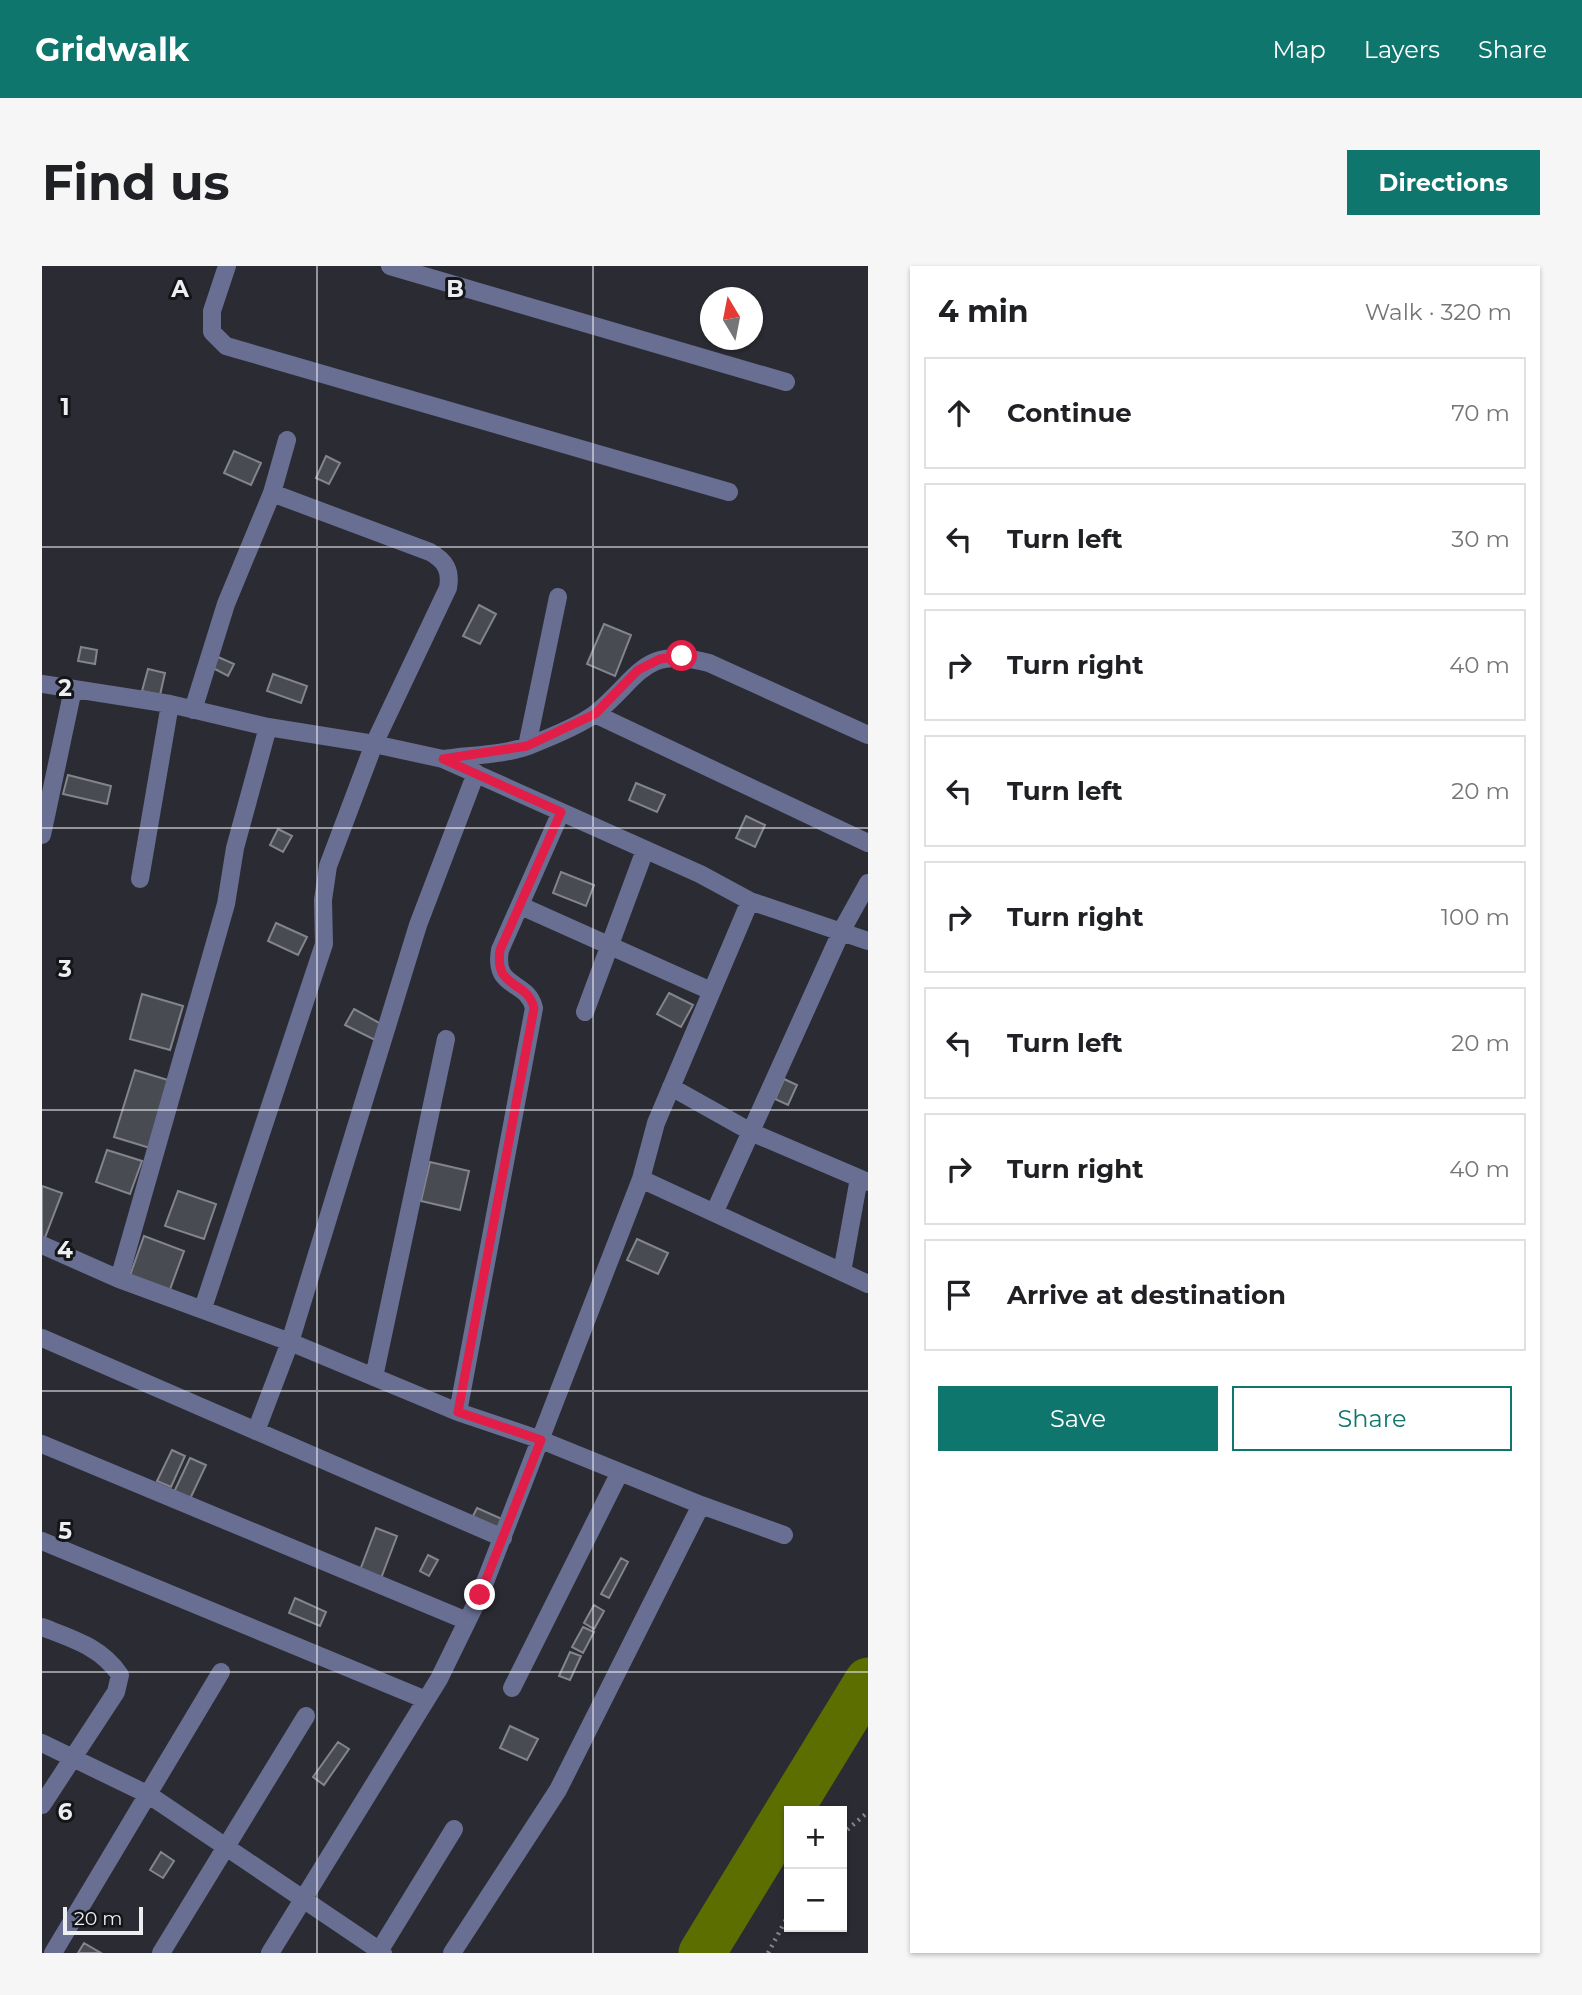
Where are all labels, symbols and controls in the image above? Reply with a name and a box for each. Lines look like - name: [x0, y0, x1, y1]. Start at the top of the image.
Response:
- text: Gridwalk: [35, 29, 189, 69]
- text: Map: [1272, 35, 1326, 64]
- text: Layers: [1364, 35, 1440, 64]
- text: Share: [1478, 35, 1547, 64]
- button: Directions: [1347, 150, 1540, 215]
- text: Find us: [42, 153, 230, 212]
- text: A: [170, 275, 189, 303]
- text: B: [446, 275, 464, 303]
- north arrow: [700, 287, 763, 350]
- text: 4 min: [938, 293, 1028, 330]
- text: Walk · 320 m: [1365, 298, 1512, 326]
- text: 1: [60, 393, 70, 421]
- icon: ahead: [940, 394, 978, 432]
- text: Continue: [1007, 397, 1132, 429]
- text: 70 m: [1451, 399, 1510, 427]
- icon: left: [940, 520, 978, 558]
- text: Turn left: [1007, 523, 1123, 555]
- text: 30 m: [1451, 525, 1510, 553]
- route start: [666, 640, 697, 671]
- icon: right: [940, 646, 978, 684]
- text: Turn right: [1007, 649, 1143, 681]
- text: 40 m: [1449, 651, 1510, 679]
- text: 2: [58, 674, 72, 702]
- icon: left: [940, 772, 978, 810]
- text: Turn left: [1007, 775, 1123, 807]
- text: 20 m: [1451, 777, 1510, 805]
- icon: right: [940, 898, 978, 936]
- text: Turn right: [1007, 901, 1143, 933]
- text: 100 m: [1441, 903, 1510, 931]
- text: 3: [57, 955, 72, 983]
- icon: left: [940, 1024, 978, 1062]
- text: Turn left: [1007, 1027, 1123, 1059]
- text: 20 m: [1451, 1029, 1510, 1057]
- icon: right: [940, 1150, 978, 1188]
- text: Turn right: [1007, 1153, 1143, 1185]
- text: 40 m: [1449, 1155, 1510, 1183]
- text: 4: [57, 1236, 73, 1264]
- icon: arrive: [940, 1276, 978, 1314]
- text: Arrive at destination: [1007, 1279, 1286, 1311]
- button: Save: [938, 1386, 1218, 1451]
- button: Share: [1232, 1386, 1512, 1451]
- text: 5: [58, 1517, 72, 1545]
- route end: [464, 1579, 495, 1610]
- text: 6: [58, 1798, 73, 1826]
- map controls: [784, 1806, 847, 1932]
- button: +: [784, 1806, 847, 1869]
- button: −: [784, 1869, 847, 1932]
- scale bar: [63, 1904, 144, 1936]
- text: 20 m: [74, 1907, 122, 1930]

